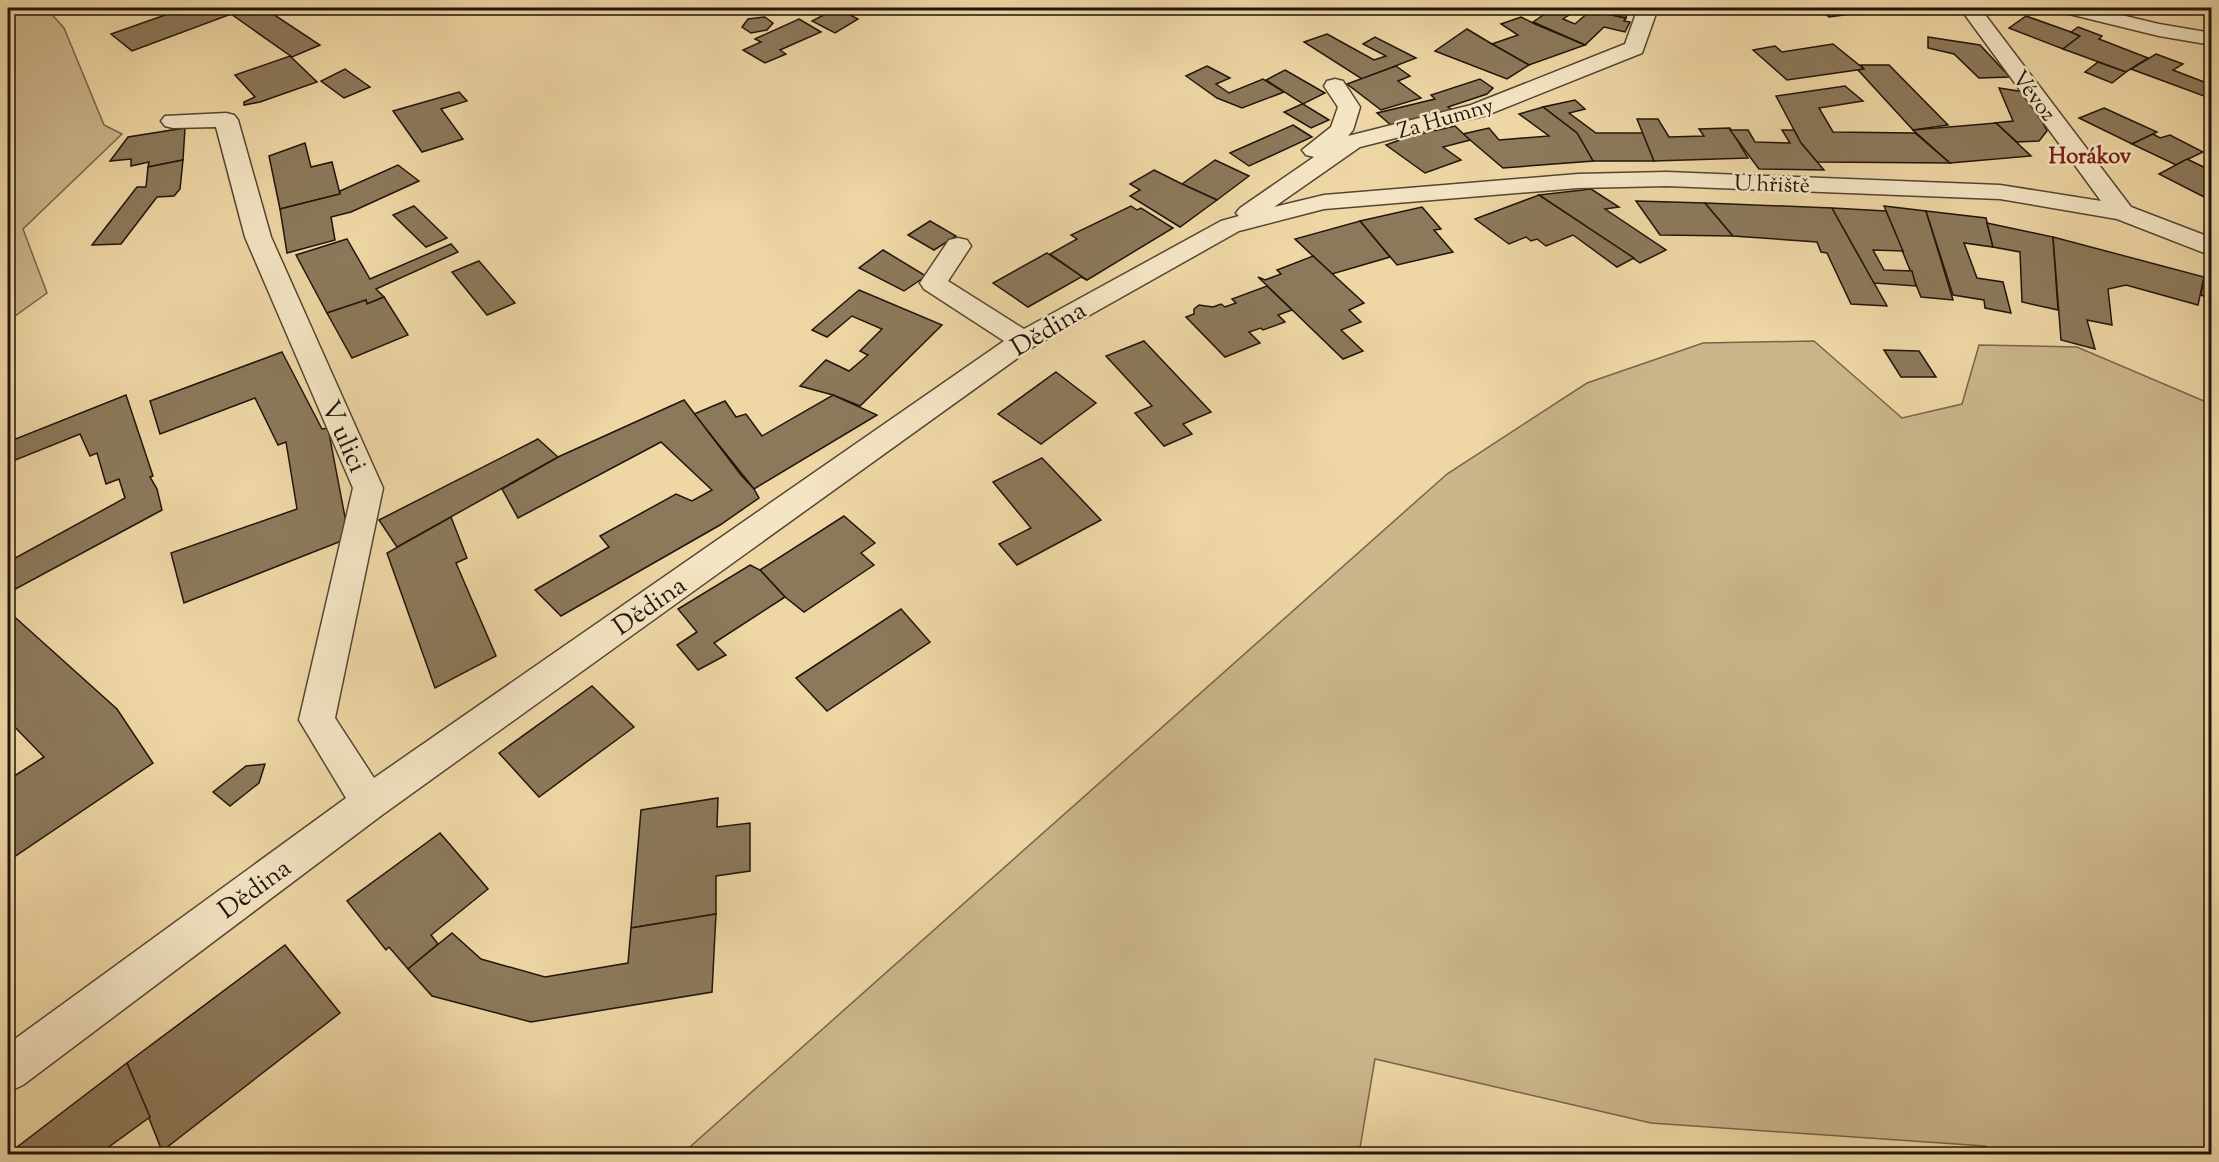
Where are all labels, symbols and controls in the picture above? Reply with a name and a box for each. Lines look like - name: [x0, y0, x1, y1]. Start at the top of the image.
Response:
- street label: Vévoz: [2003, 65, 2062, 129]
- street label: Za Humny: [1394, 91, 1498, 149]
- district label: Horákov: [2049, 142, 2132, 174]
- street label: U hřiště: [1733, 169, 1811, 203]
- street label: Dědina: [1005, 293, 1094, 367]
- street label: V ulici: [311, 395, 375, 479]
- street label: Dědina: [606, 568, 695, 646]
- street label: Dědina: [211, 851, 300, 929]

